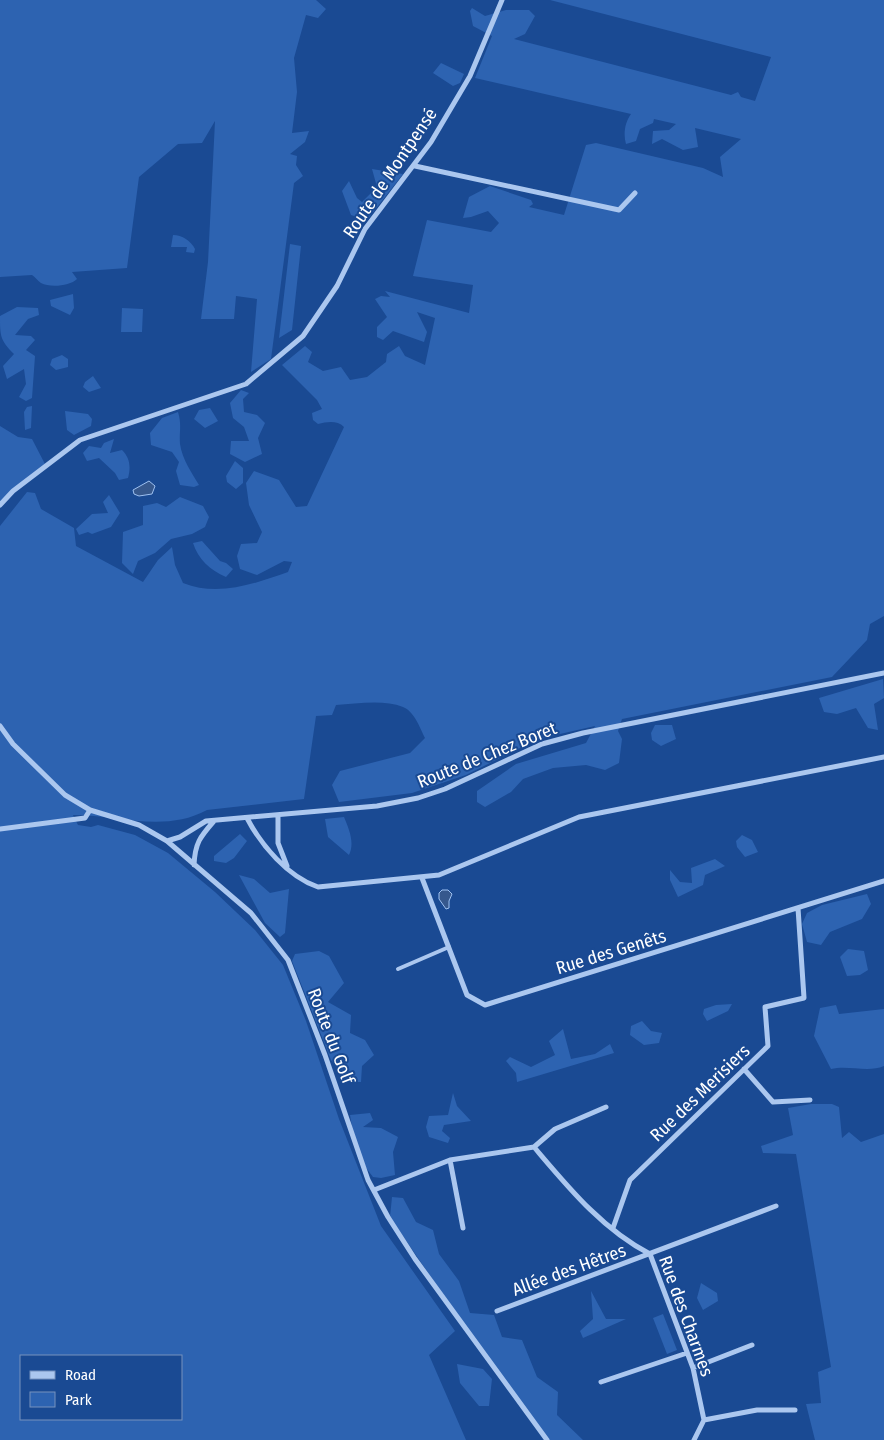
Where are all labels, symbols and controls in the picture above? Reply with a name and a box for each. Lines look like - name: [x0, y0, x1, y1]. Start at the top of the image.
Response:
- street label: Route de Montpensé: [338, 104, 442, 242]
- street label: Route de Chez Boret: [414, 717, 560, 793]
- street label: Rue des Genêts: [553, 925, 669, 979]
- street label: Route du Golf: [303, 985, 360, 1088]
- street label: Rue des Merisiers: [646, 1040, 755, 1146]
- street label: Allée des Hêtres: [509, 1239, 629, 1301]
- street label: Rue des Charmes: [654, 1253, 718, 1380]
- legend: [20, 1355, 182, 1420]
- text: Road: [65, 1366, 96, 1384]
- text: Park: [65, 1391, 92, 1409]

